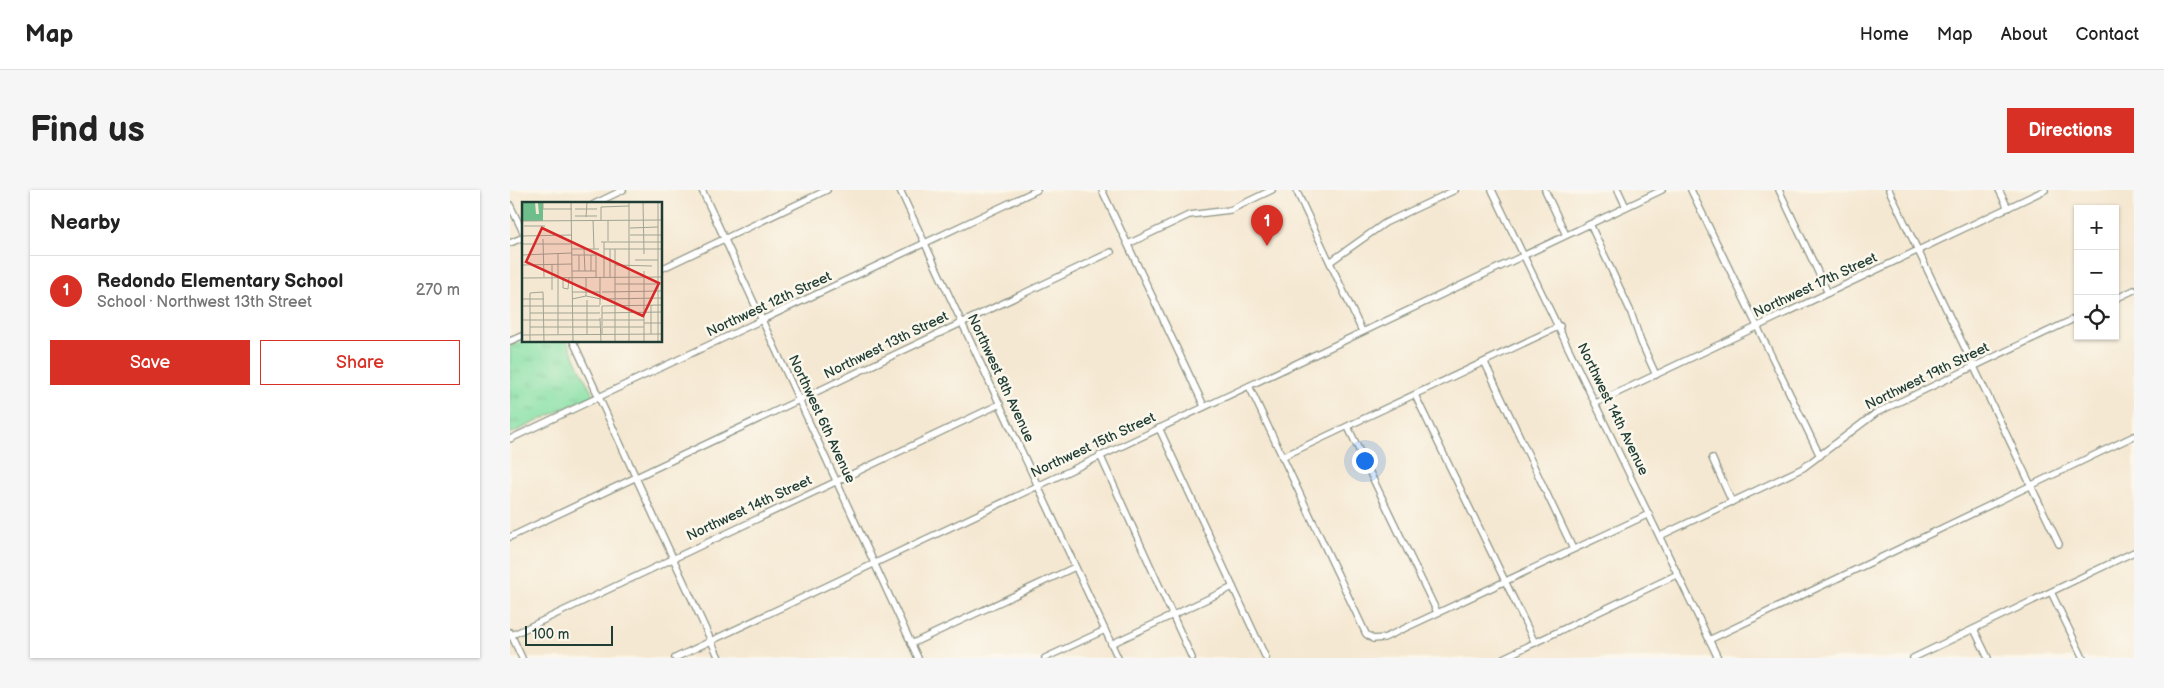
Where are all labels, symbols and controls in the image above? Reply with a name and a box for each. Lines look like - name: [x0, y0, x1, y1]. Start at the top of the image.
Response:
- text: Map: [25, 20, 73, 49]
- text: Home: [1860, 24, 1909, 45]
- text: Map: [1937, 24, 1973, 45]
- text: About: [2001, 24, 2048, 45]
- text: Contact: [2076, 24, 2139, 45]
- button: Directions: [2007, 108, 2134, 153]
- text: Find us: [30, 109, 145, 152]
- inset map: [522, 202, 662, 342]
- pin: 1: [1251, 205, 1283, 246]
- map controls: [2074, 205, 2119, 340]
- button: +: [2074, 205, 2119, 250]
- text: Nearby: [50, 210, 120, 235]
- street label: Northwest 17th Street: [1750, 249, 1880, 321]
- button: −: [2074, 250, 2119, 295]
- street label: Northwest 12th Street: [704, 267, 835, 340]
- text: Redondo Elementary School: [97, 270, 343, 293]
- text: 1: [63, 281, 69, 300]
- text: 270 m: [416, 281, 460, 300]
- text: School · Northwest 13th Street: [97, 293, 312, 312]
- button: locate: [2074, 295, 2119, 340]
- street label: Northwest 13th Street: [821, 307, 952, 383]
- street label: Northwest 8th Avenue: [964, 311, 1038, 445]
- street label: Northwest 19th Street: [1862, 338, 1992, 413]
- button: Save: [50, 340, 250, 385]
- button: Share: [260, 340, 460, 385]
- street label: Northwest 14th Avenue: [1574, 340, 1652, 478]
- street label: Northwest 6th Avenue: [785, 352, 859, 486]
- street label: Northwest 15th Street: [1028, 408, 1159, 481]
- your location: [1352, 448, 1378, 474]
- street label: Northwest 14th Street: [684, 471, 815, 544]
- scale bar: [525, 623, 612, 646]
- text: 100 m: [532, 626, 569, 643]

